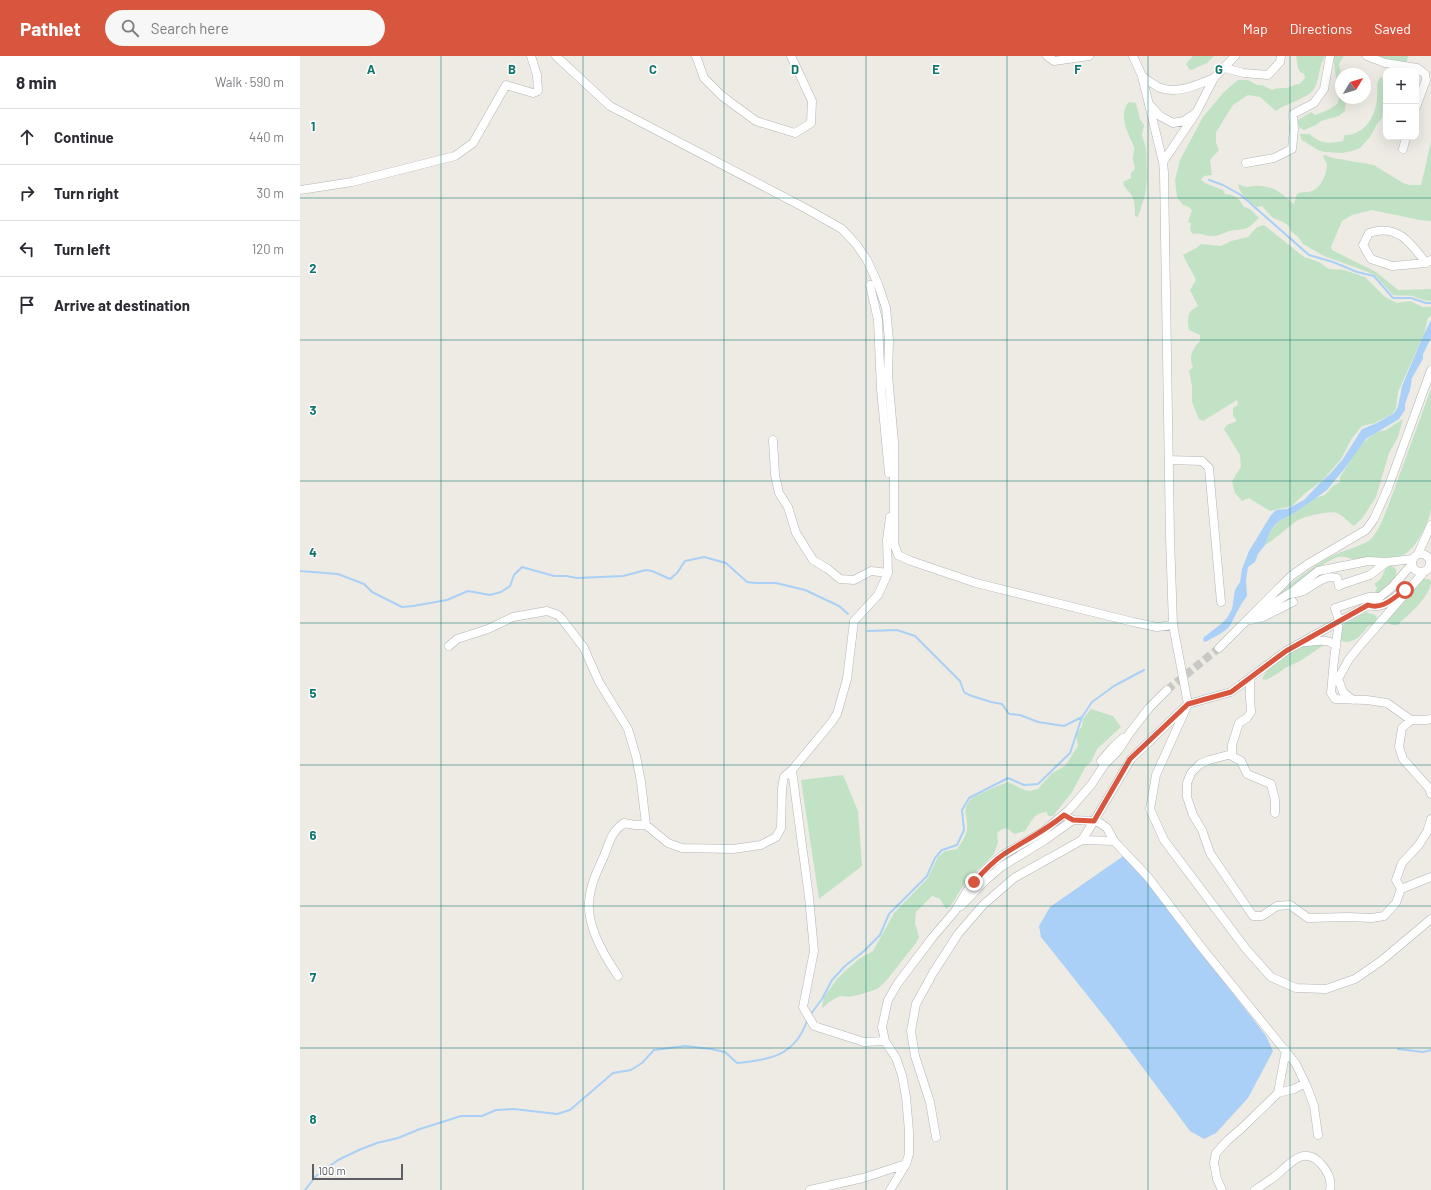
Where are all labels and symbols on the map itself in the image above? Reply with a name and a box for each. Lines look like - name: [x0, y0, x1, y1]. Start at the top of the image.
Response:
- text: A: [367, 61, 376, 77]
- text: B: [508, 61, 516, 77]
- text: C: [649, 61, 657, 77]
- text: D: [791, 61, 799, 77]
- text: E: [932, 61, 940, 77]
- text: F: [1074, 61, 1082, 77]
- text: G: [1215, 61, 1223, 77]
- north arrow: [1335, 68, 1371, 104]
- text: 1: [311, 118, 315, 134]
- text: 2: [309, 260, 317, 276]
- text: 3: [309, 402, 317, 418]
- text: 4: [309, 544, 317, 560]
- route start: [1396, 581, 1414, 599]
- text: 5: [309, 685, 317, 701]
- text: 6: [310, 827, 317, 843]
- route end: [965, 873, 983, 891]
- text: 7: [310, 969, 317, 985]
- text: 8: [309, 1111, 317, 1127]
- scale bar: [312, 1162, 403, 1181]

